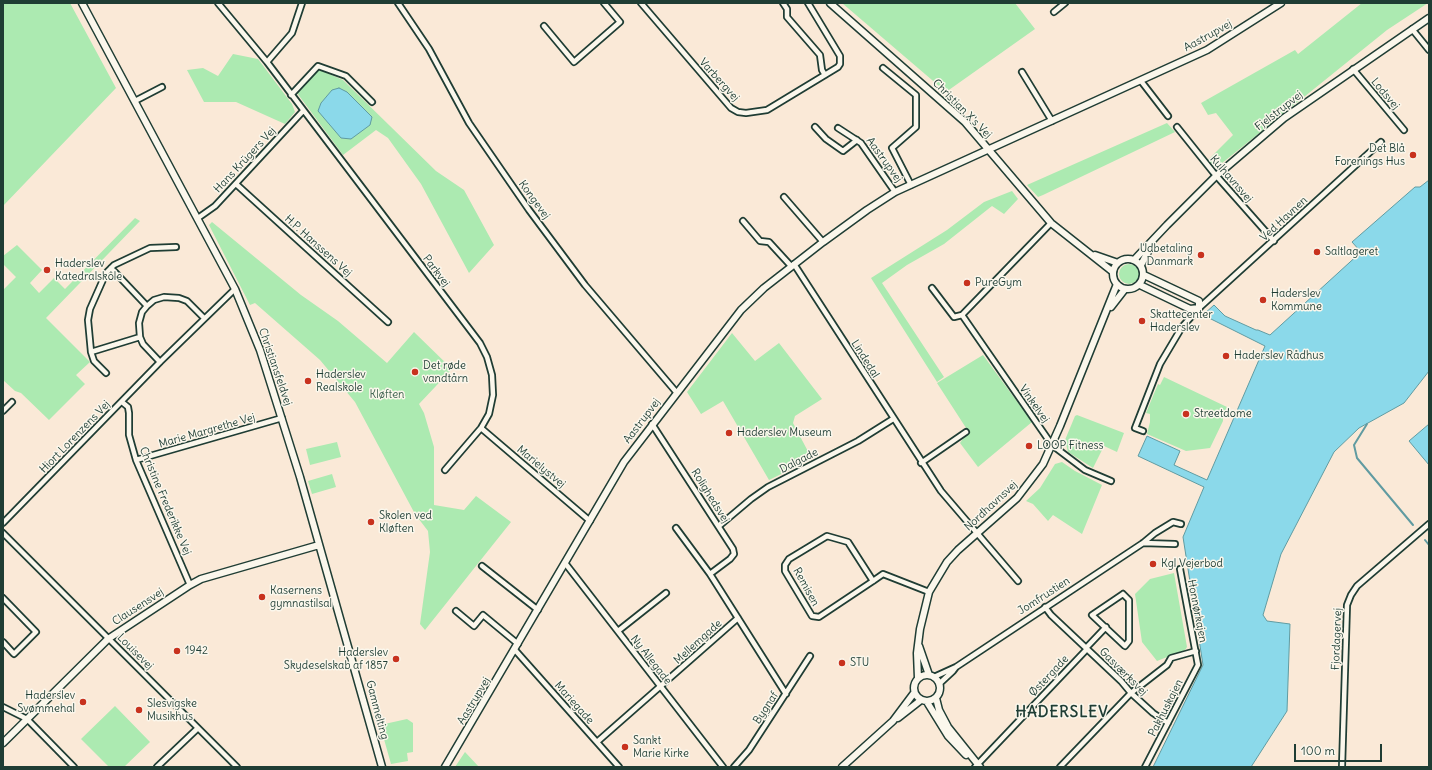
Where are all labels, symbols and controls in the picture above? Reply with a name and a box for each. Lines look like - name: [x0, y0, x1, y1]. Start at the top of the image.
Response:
- street label: Aastrupvej: [1182, 17, 1234, 55]
- street label: Varbergvej: [696, 56, 742, 104]
- street label: Lodsvej: [1368, 75, 1402, 113]
- street label: Christian X's Vej: [930, 77, 994, 141]
- street label: Fjelstrupvej: [1253, 88, 1305, 134]
- street label: Hans Krügers Vej: [211, 124, 279, 196]
- street label: Aastrupvej: [863, 135, 905, 185]
- place label: Det Blå Forenings Hus: [1335, 142, 1405, 168]
- marker: Det Blå Forenings Hus: [1408, 150, 1418, 160]
- street label: Kulhavnsvej: [1207, 153, 1255, 205]
- street label: Kongevej: [515, 178, 553, 222]
- street label: Ved Havnen: [1258, 194, 1310, 244]
- street label: H.P. Hanssens Vej: [282, 212, 354, 280]
- place label: Udbetaling Danmark: [1140, 242, 1193, 268]
- place label: Saltlageret: [1325, 245, 1378, 259]
- marker: Saltlageret: [1312, 247, 1322, 257]
- marker: Udbetaling Danmark: [1196, 250, 1206, 260]
- street label: Parkvej: [420, 252, 452, 290]
- place label: Haderslev Katedralskole: [55, 257, 122, 283]
- marker: Haderslev Katedralskole: [42, 265, 52, 275]
- place label: PureGym: [975, 276, 1022, 290]
- marker: PureGym: [962, 278, 972, 288]
- place label: Haderslev Kommune: [1271, 287, 1322, 313]
- marker: Haderslev Kommune: [1258, 295, 1268, 305]
- place label: Skattecenter Haderslev: [1150, 308, 1213, 334]
- marker: Skattecenter Haderslev: [1137, 316, 1147, 326]
- street label: Christiansfeldvej: [256, 326, 294, 408]
- street label: Lindedal: [848, 338, 882, 380]
- place label: Haderslev Rådhus: [1234, 349, 1324, 363]
- marker: Haderslev Rådhus: [1221, 351, 1231, 361]
- place label: Det røde vandtårn: [423, 359, 468, 385]
- marker: Det røde vandtårn: [410, 367, 420, 377]
- place label: Haderslev Realskole: [316, 368, 366, 394]
- marker: Haderslev Realskole: [303, 376, 313, 386]
- street label: Vinkelvej: [1016, 382, 1052, 426]
- park label: Kløften: [370, 388, 404, 402]
- street label: Aastrupvej: [621, 396, 663, 446]
- street label: Hiort Lorenzens Vej: [37, 398, 113, 476]
- place label: Streetdome: [1194, 407, 1252, 421]
- marker: Streetdome: [1181, 409, 1191, 419]
- street label: Marie Margrethe Vej: [157, 411, 257, 451]
- place label: Haderslev Museum: [737, 426, 832, 440]
- marker: Haderslev Museum: [724, 428, 734, 438]
- place label: LOOP Fitness: [1037, 439, 1104, 453]
- marker: LOOP Fitness: [1024, 441, 1034, 451]
- street label: Marielystvej: [514, 443, 568, 491]
- street label: Christine Frederikke Vej: [136, 445, 194, 557]
- street label: Dalgade: [778, 446, 820, 476]
- street label: Rolighedsvej: [688, 466, 732, 526]
- street label: Nordhavnsvej: [962, 478, 1020, 534]
- place label: Skolen ved Kløften: [379, 509, 432, 535]
- marker: Skolen ved Kløften: [366, 517, 376, 527]
- place label: Kgl Vejerbod: [1161, 557, 1223, 571]
- marker: Kgl Vejerbod: [1148, 559, 1158, 569]
- street label: Remisen: [790, 565, 822, 609]
- street label: Jomfrustien: [1016, 574, 1072, 618]
- street label: Honnørkajen: [1184, 578, 1210, 644]
- place label: Kasernens gymnastilsal: [270, 584, 332, 610]
- street label: Clausensvej: [110, 586, 166, 628]
- marker: Kasernens gymnastilsal: [257, 592, 267, 602]
- street label: Fjordagervej: [1329, 608, 1345, 670]
- street label: Mellemgade: [671, 617, 725, 667]
- street label: Louisevej: [114, 631, 156, 673]
- street label: Ny Allegade: [628, 633, 674, 687]
- place label: 1942: [185, 644, 208, 658]
- street label: Gasværksvej: [1096, 645, 1150, 699]
- marker: 1942: [172, 646, 182, 656]
- place label: Haderslev Skydeselskab af 1857: [284, 646, 388, 672]
- street label: Østergade: [1026, 653, 1072, 699]
- marker: Haderslev Skydeselskab af 1857: [391, 654, 401, 664]
- place label: STU: [850, 656, 869, 670]
- marker: STU: [837, 658, 847, 668]
- street label: Aastrupvej: [455, 675, 493, 727]
- street label: Pakhuskajen: [1146, 677, 1186, 739]
- street label: Gammelting: [363, 679, 391, 741]
- street label: Mariegade: [551, 679, 597, 727]
- place label: Haderslev Svømmehal: [17, 689, 75, 715]
- street label: Bygnaf: [751, 689, 781, 727]
- marker: Haderslev Svømmehal: [78, 697, 88, 707]
- place label: Slesvigske Musikhus: [147, 697, 197, 723]
- district label: HADERSLEV: [1015, 704, 1109, 722]
- marker: Slesvigske Musikhus: [134, 705, 144, 715]
- place label: Sankt Marie Kirke: [633, 734, 689, 760]
- scale bar: [1296, 736, 1384, 762]
- marker: Sankt Marie Kirke: [620, 742, 630, 752]
- text: 100 m: [1301, 743, 1335, 758]

